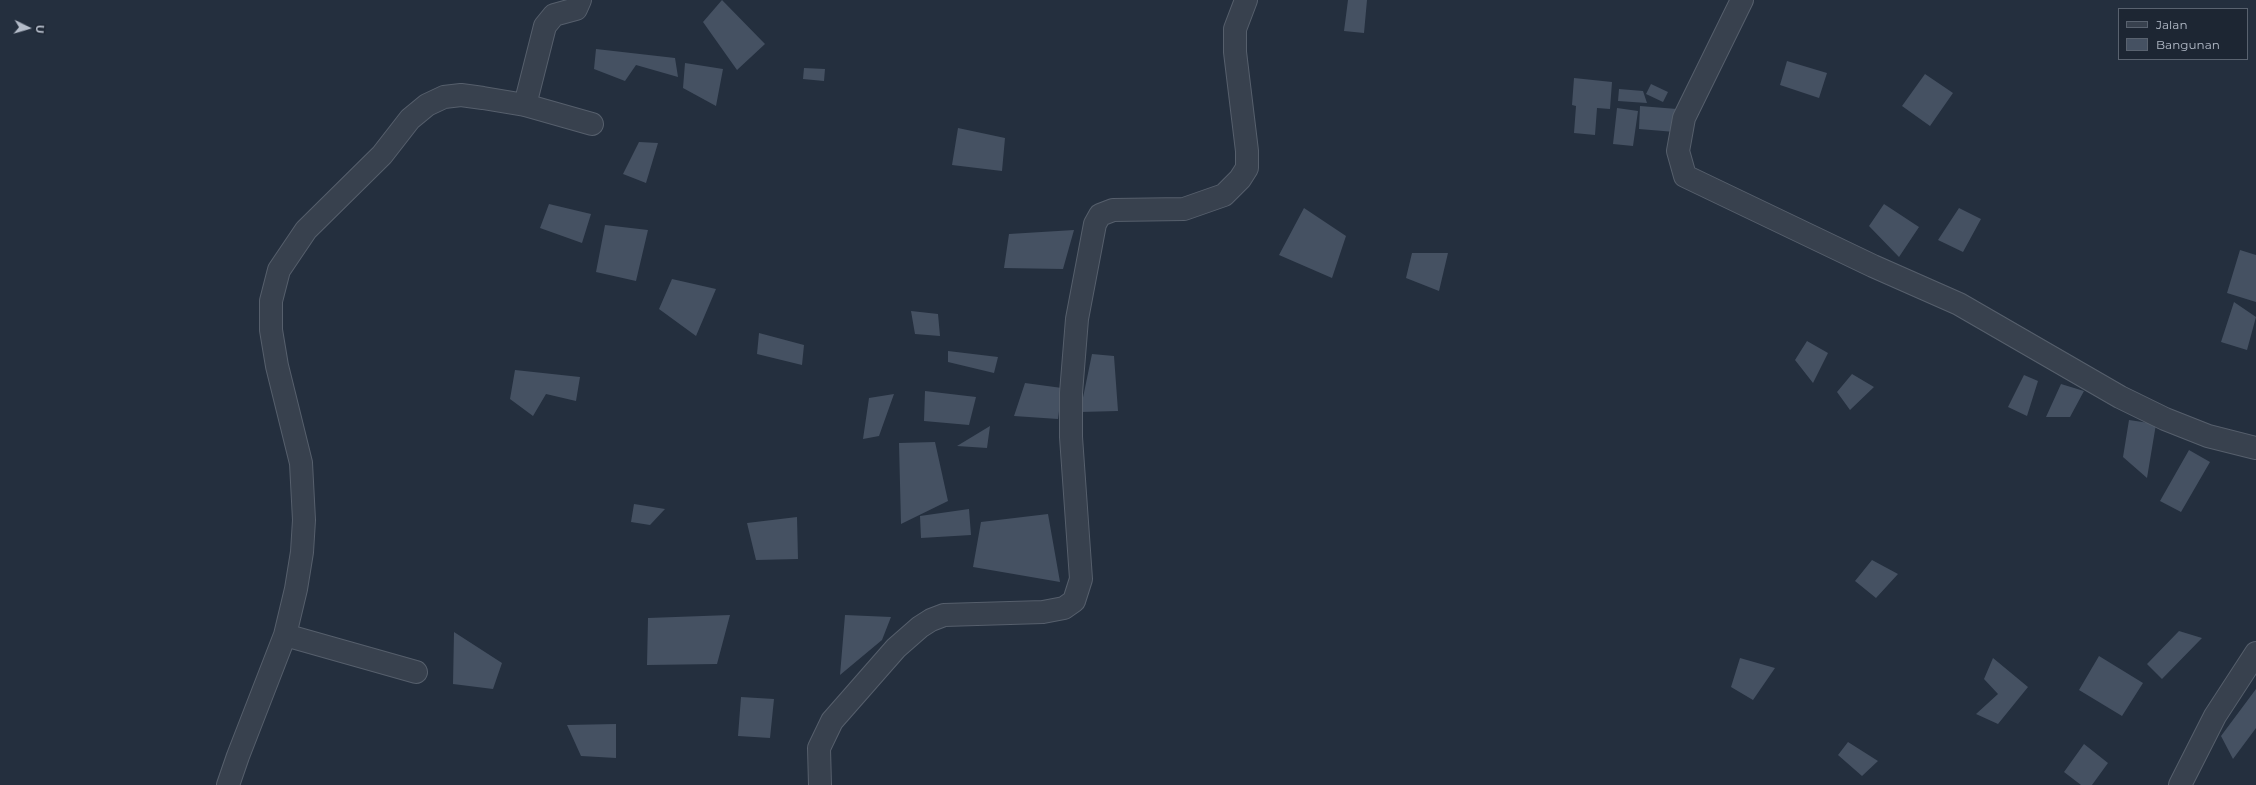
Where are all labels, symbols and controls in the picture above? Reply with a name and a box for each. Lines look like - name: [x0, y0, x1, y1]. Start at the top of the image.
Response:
- north arrow: [8, 8, 48, 48]
- legend: [2118, 8, 2248, 60]
- text: Jalan: [2156, 17, 2188, 32]
- text: U: [33, 24, 47, 34]
- text: Bangunan: [2156, 37, 2220, 52]

